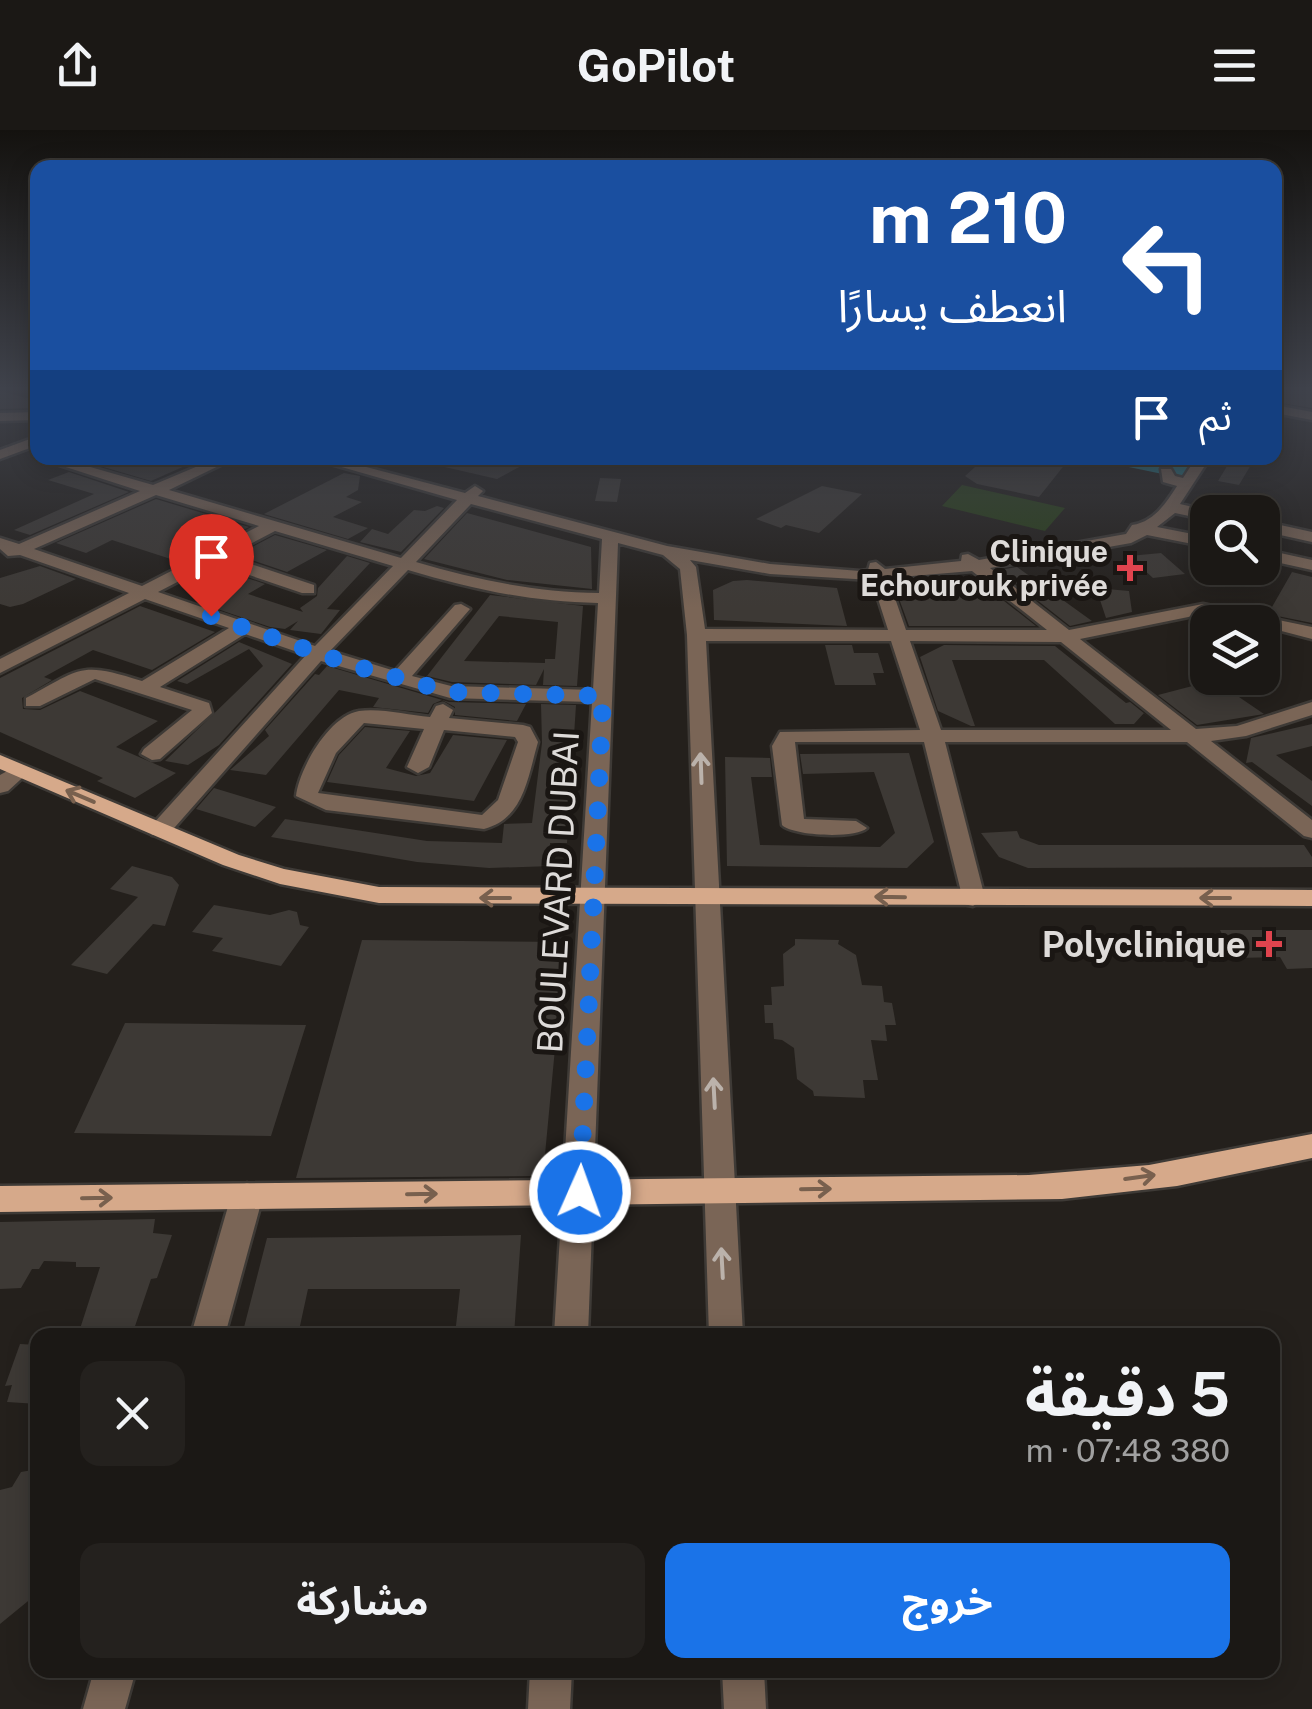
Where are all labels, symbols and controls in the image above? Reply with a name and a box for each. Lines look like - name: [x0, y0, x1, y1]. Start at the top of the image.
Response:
- icon: share: [50, 38, 105, 93]
- icon: menu: [1207, 38, 1262, 93]
- text: GoPilot: [577, 39, 735, 92]
- text: 210 m: [869, 176, 1067, 259]
- icon: left: [1102, 200, 1232, 330]
- text: انعطف يسارًا: [838, 279, 1067, 332]
- icon: arrive: [1124, 390, 1179, 445]
- text: ثم: [1199, 394, 1232, 439]
- map controls: [1190, 495, 1280, 695]
- button: search: [1190, 495, 1280, 585]
- pin: [169, 514, 254, 617]
- icon: arrive: [184, 529, 239, 584]
- place label: Clinique Echourouk privée: [860, 533, 1108, 603]
- marker: Clinique Echourouk privée: [1117, 555, 1143, 581]
- button: layers: [1190, 605, 1280, 695]
- street label: BOULEVARD DUBAI: [529, 730, 587, 1054]
- one-way arrow: [691, 753, 710, 785]
- one-way arrow: [65, 786, 96, 804]
- one-way arrow: [479, 888, 512, 908]
- one-way arrow: [874, 888, 906, 906]
- one-way arrow: [1199, 888, 1232, 908]
- place label: Polyclinique: [1042, 924, 1246, 965]
- marker: Polyclinique: [1256, 931, 1282, 957]
- one-way arrow: [704, 1078, 723, 1110]
- position arrow: [528, 1140, 632, 1244]
- one-way arrow: [1124, 1168, 1156, 1186]
- one-way arrow: [799, 1179, 831, 1198]
- one-way arrow: [406, 1184, 438, 1204]
- one-way arrow: [80, 1188, 113, 1208]
- one-way arrow: [712, 1247, 731, 1279]
- text: 5 دقيقة: [1025, 1359, 1230, 1430]
- button: close: [80, 1361, 185, 1466]
- text: 380 m · 07:48: [1026, 1432, 1230, 1469]
- button: مشاركة: [80, 1543, 645, 1658]
- button: خروج: [665, 1543, 1230, 1658]

